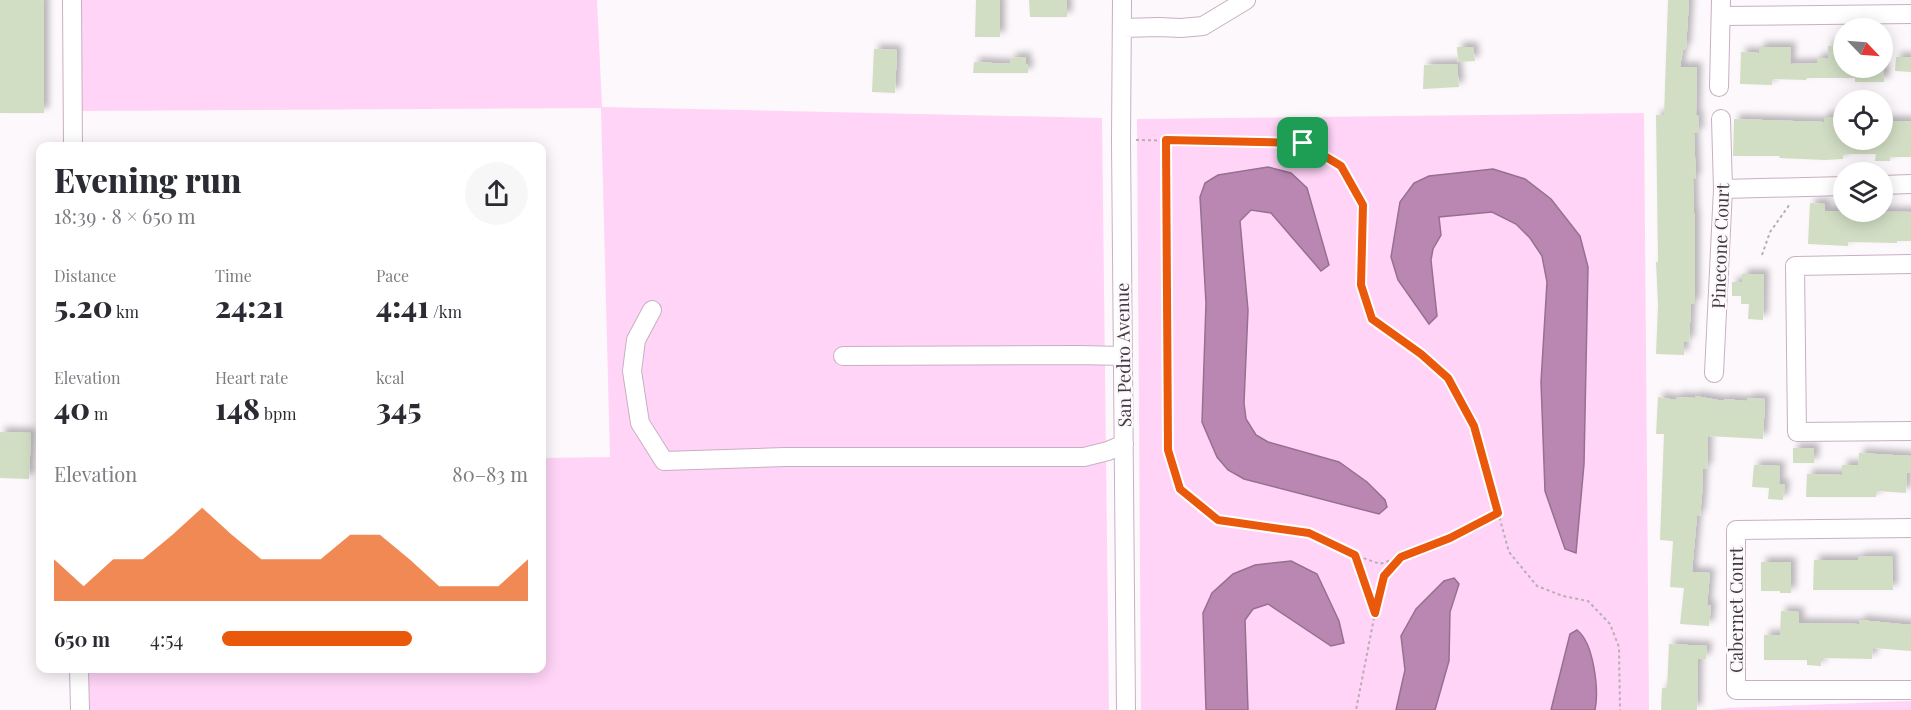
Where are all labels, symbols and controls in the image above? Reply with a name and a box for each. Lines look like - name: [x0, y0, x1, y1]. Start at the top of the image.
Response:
- north arrow: [1833, 18, 1893, 78]
- map controls: [1833, 18, 1893, 222]
- button: locate: [1833, 90, 1893, 150]
- pin: [1277, 117, 1328, 168]
- icon: arrive: [1286, 126, 1319, 159]
- text: Evening run: [54, 157, 241, 201]
- button: share: [465, 162, 528, 225]
- button: layers: [1833, 162, 1893, 222]
- street label: Pinecone Court: [1706, 182, 1734, 309]
- text: 18:39 · 8 × 650 m: [54, 202, 196, 229]
- text: Distance: [54, 265, 116, 286]
- text: Time: [215, 265, 252, 286]
- text: Pace: [376, 265, 409, 286]
- street label: San Pedro Avenue: [1110, 283, 1136, 427]
- text: 5.20: [54, 286, 112, 326]
- text: 24:21: [215, 286, 284, 326]
- text: 4:41: [376, 286, 429, 326]
- text: km: [112, 301, 139, 322]
- text: /km: [429, 301, 462, 322]
- text: Elevation: [54, 367, 121, 388]
- text: Heart rate: [215, 367, 288, 388]
- text: kcal: [376, 367, 405, 388]
- text: 40: [54, 388, 90, 428]
- text: 148: [215, 388, 260, 428]
- text: 345: [376, 388, 421, 428]
- text: m: [90, 403, 108, 424]
- text: bpm: [260, 403, 297, 424]
- text: Elevation: [54, 460, 137, 487]
- text: 80–83 m: [452, 460, 528, 487]
- street label: Cabernet Court: [1724, 546, 1748, 673]
- text: 650 m: [54, 625, 110, 652]
- text: 4:54: [150, 625, 183, 652]

